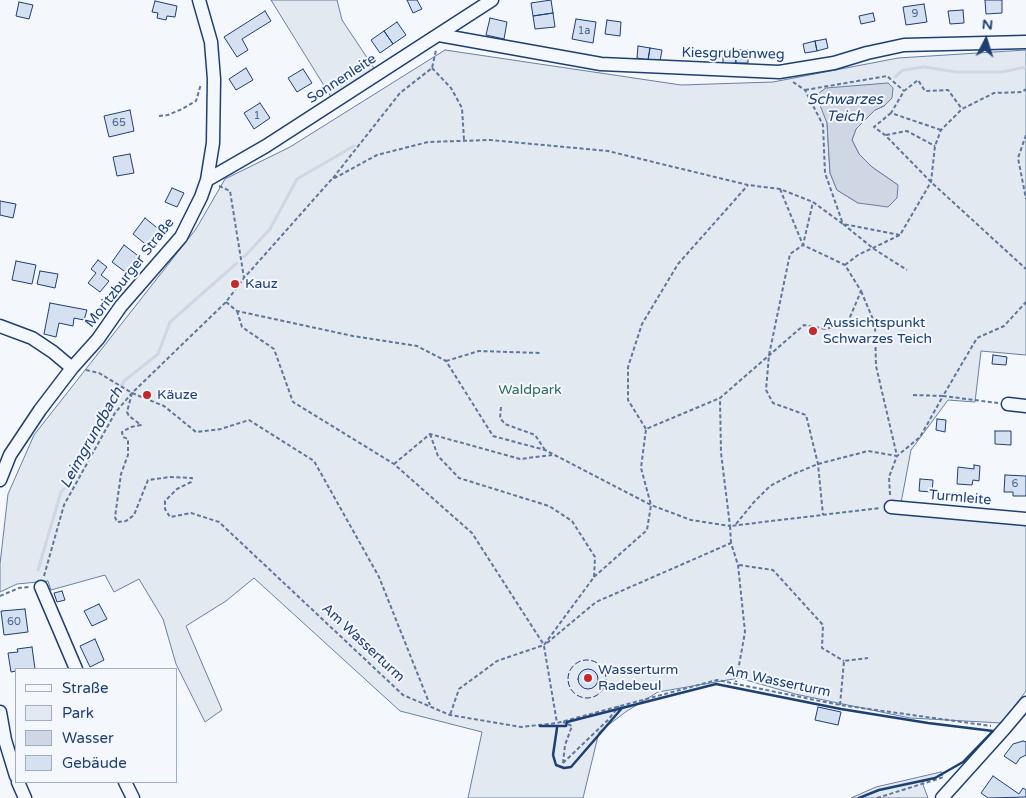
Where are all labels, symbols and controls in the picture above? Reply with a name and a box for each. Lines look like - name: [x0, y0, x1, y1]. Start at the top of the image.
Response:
- house number: 9: [912, 7, 918, 21]
- north arrow: [961, 15, 1011, 65]
- text: N: [981, 16, 994, 34]
- house number: 1a: [577, 24, 591, 38]
- street label: Kiesgrubenweg: [681, 45, 785, 63]
- street label: Sonnenleite: [304, 51, 380, 107]
- water label: Schwarzes Teich: [807, 91, 883, 126]
- house number: 1: [254, 109, 260, 123]
- house number: 65: [112, 116, 126, 130]
- street label: Moritzburger Straße: [82, 215, 178, 331]
- place label: Kauz: [245, 276, 278, 292]
- marker: Kauz: [229, 278, 241, 290]
- place label: Aussichtspunkt Schwarzes Teich: [823, 315, 932, 348]
- marker: Aussichtspunkt Schwarzes Teich: [807, 325, 819, 337]
- park label: Waldpark: [498, 382, 562, 398]
- water label: Leimgrundbach: [57, 384, 127, 492]
- place label: Käuze: [157, 387, 198, 403]
- marker: Käuze: [141, 389, 153, 401]
- house number: 6: [1012, 477, 1018, 491]
- street label: Turmleite: [928, 487, 992, 509]
- street label: Am Wasserturm: [318, 600, 408, 686]
- house number: 60: [7, 615, 21, 629]
- place label: Wasserturm Radebeul: [598, 662, 678, 694]
- street label: Am Wasserturm: [724, 663, 832, 701]
- legend: [15, 668, 178, 783]
- marker: Wasserturm Radebeul: [582, 672, 594, 684]
- text: Straße: [62, 679, 108, 697]
- text: Park: [62, 704, 94, 722]
- text: Wasser: [62, 729, 114, 747]
- text: Gebäude: [62, 754, 127, 772]

